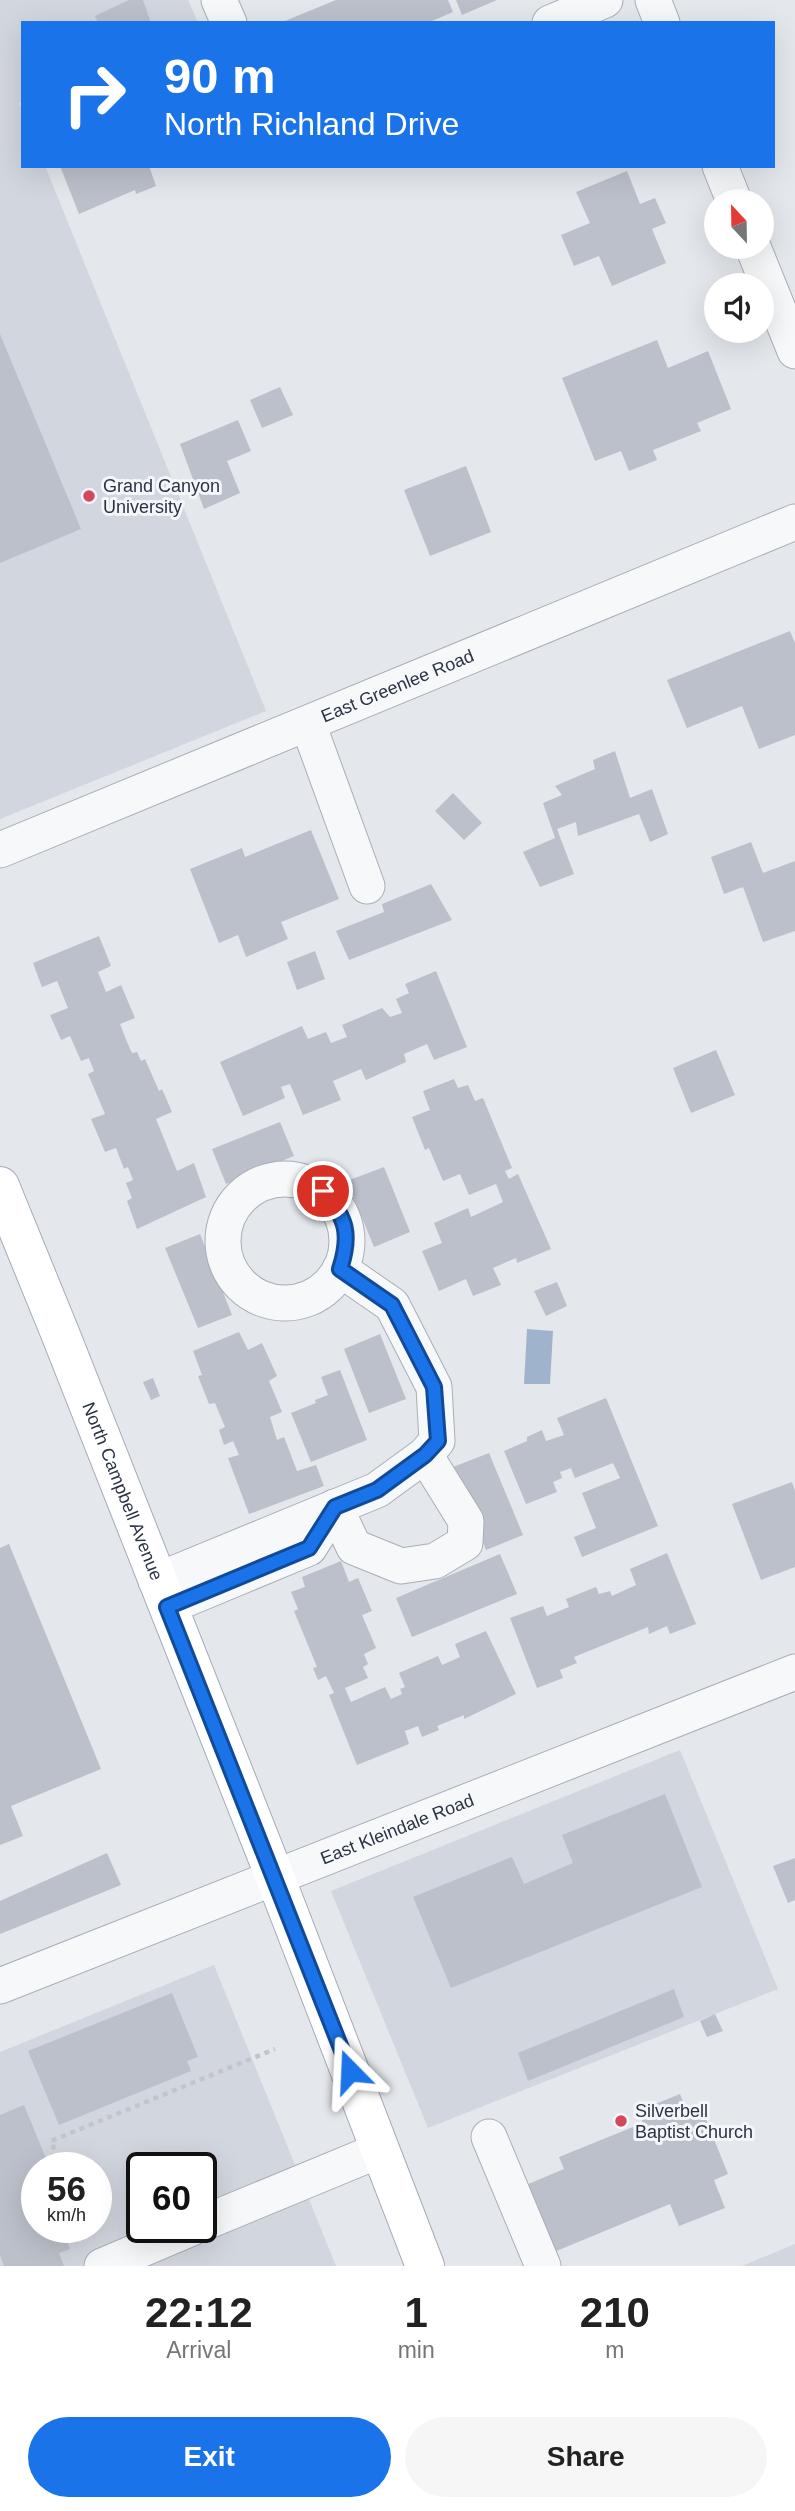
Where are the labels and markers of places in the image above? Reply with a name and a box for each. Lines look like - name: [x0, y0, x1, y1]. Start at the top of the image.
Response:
- place label: Grand Canyon University: [103, 476, 220, 517]
- marker: Grand Canyon University: [81, 488, 97, 504]
- pin: [293, 1161, 353, 1221]
- place label: Silverbell Baptist Church: [635, 2101, 753, 2142]
- marker: Silverbell Baptist Church: [613, 2113, 629, 2129]

